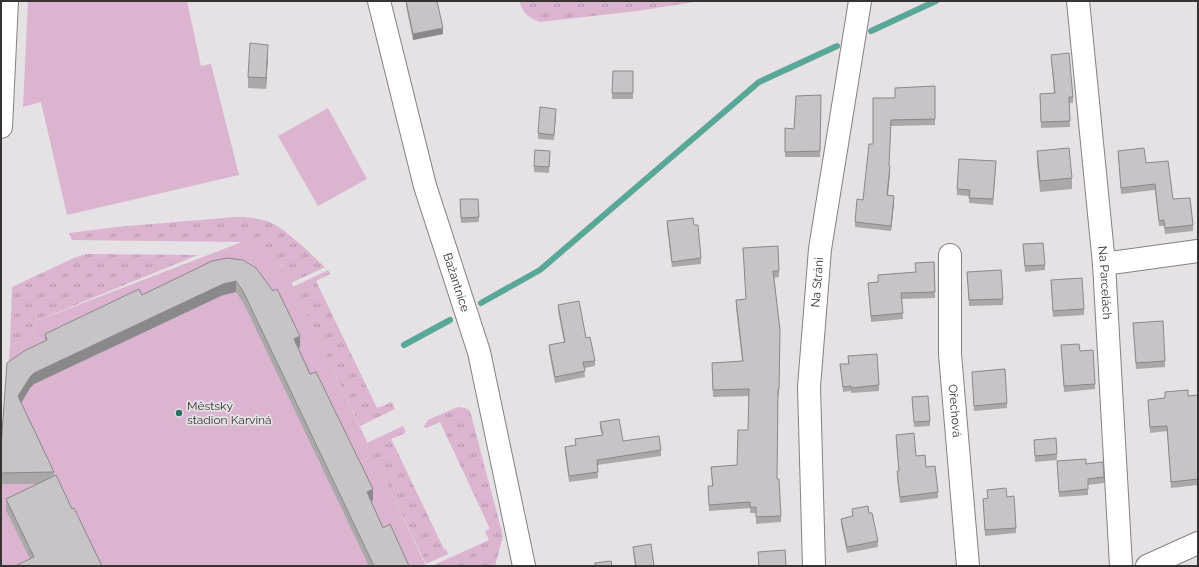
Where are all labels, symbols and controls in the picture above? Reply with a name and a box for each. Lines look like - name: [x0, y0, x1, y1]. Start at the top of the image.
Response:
- street label: Na Parcelách: [1095, 245, 1114, 320]
- street label: Bažantnice: [440, 251, 472, 314]
- street label: Na Stráni: [808, 257, 826, 308]
- street label: Ořechová: [946, 384, 964, 438]
- place label: Městský stadion Karviná: [187, 399, 272, 427]
- marker: Městský stadion Karviná: [174, 408, 184, 418]

